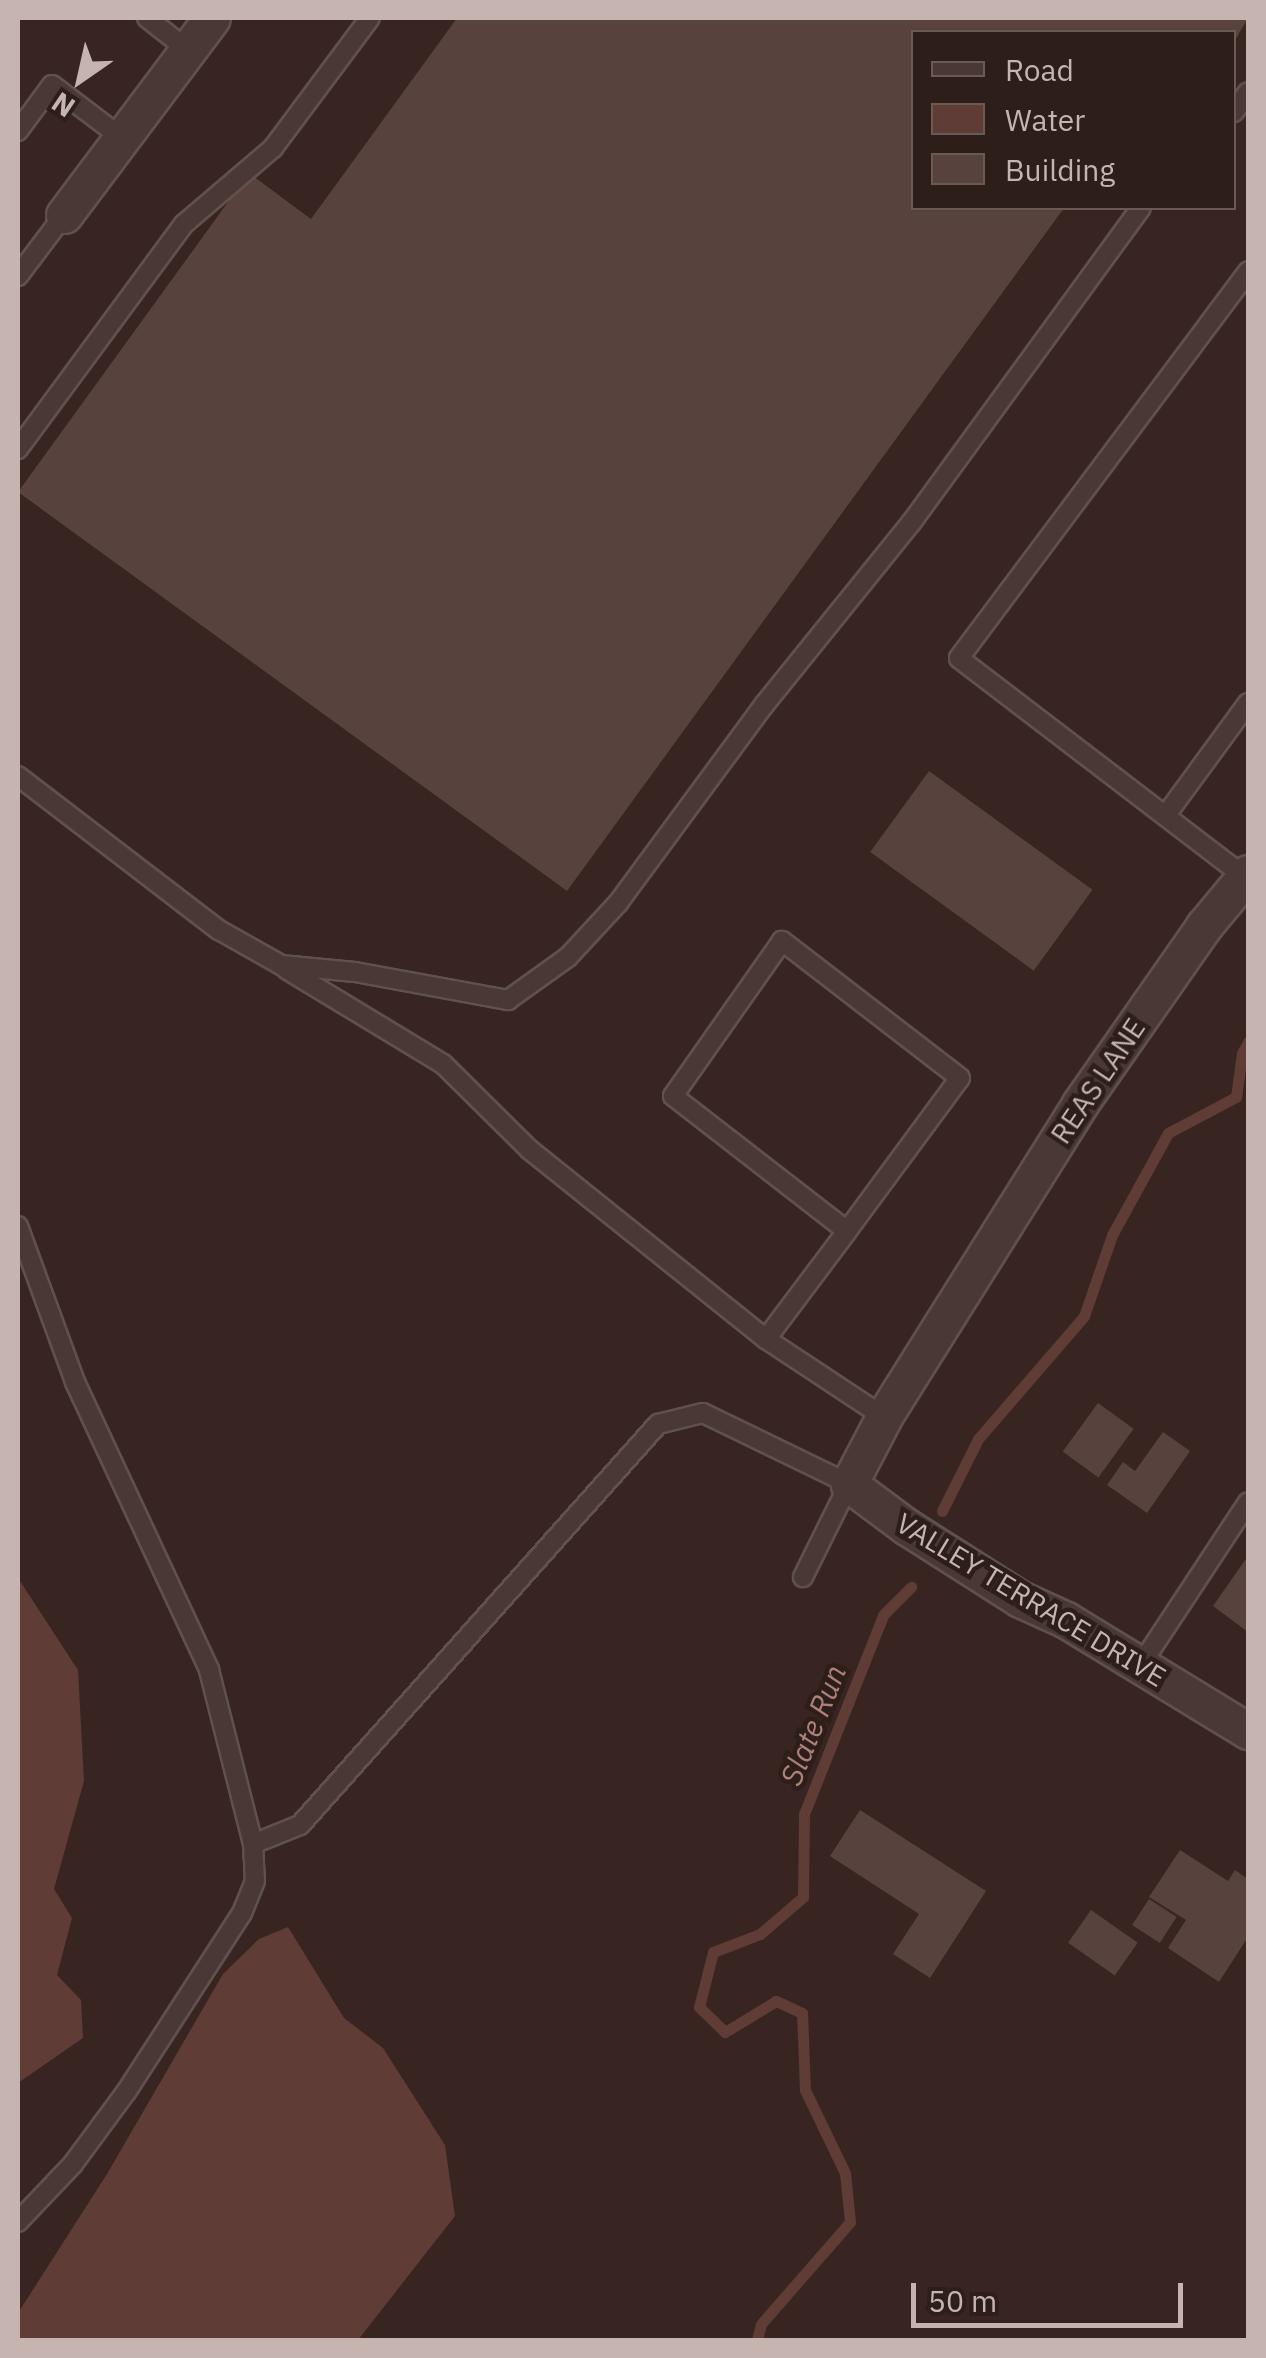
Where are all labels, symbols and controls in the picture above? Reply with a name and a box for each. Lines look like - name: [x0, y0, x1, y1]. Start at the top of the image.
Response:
- north arrow: [30, 30, 130, 130]
- legend: [911, 30, 1236, 210]
- text: Road: [1005, 50, 1074, 89]
- text: N: [44, 84, 82, 126]
- text: Water: [1005, 100, 1085, 139]
- text: Building: [1005, 150, 1115, 189]
- street label: REAS LANE: [1044, 1012, 1152, 1150]
- street label: VALLEY TERRACE DRIVE: [890, 1506, 1172, 1694]
- water label: Slate Run: [773, 1660, 853, 1790]
- scale bar: [916, 2263, 1188, 2325]
- text: 50 m: [928, 2281, 997, 2320]

